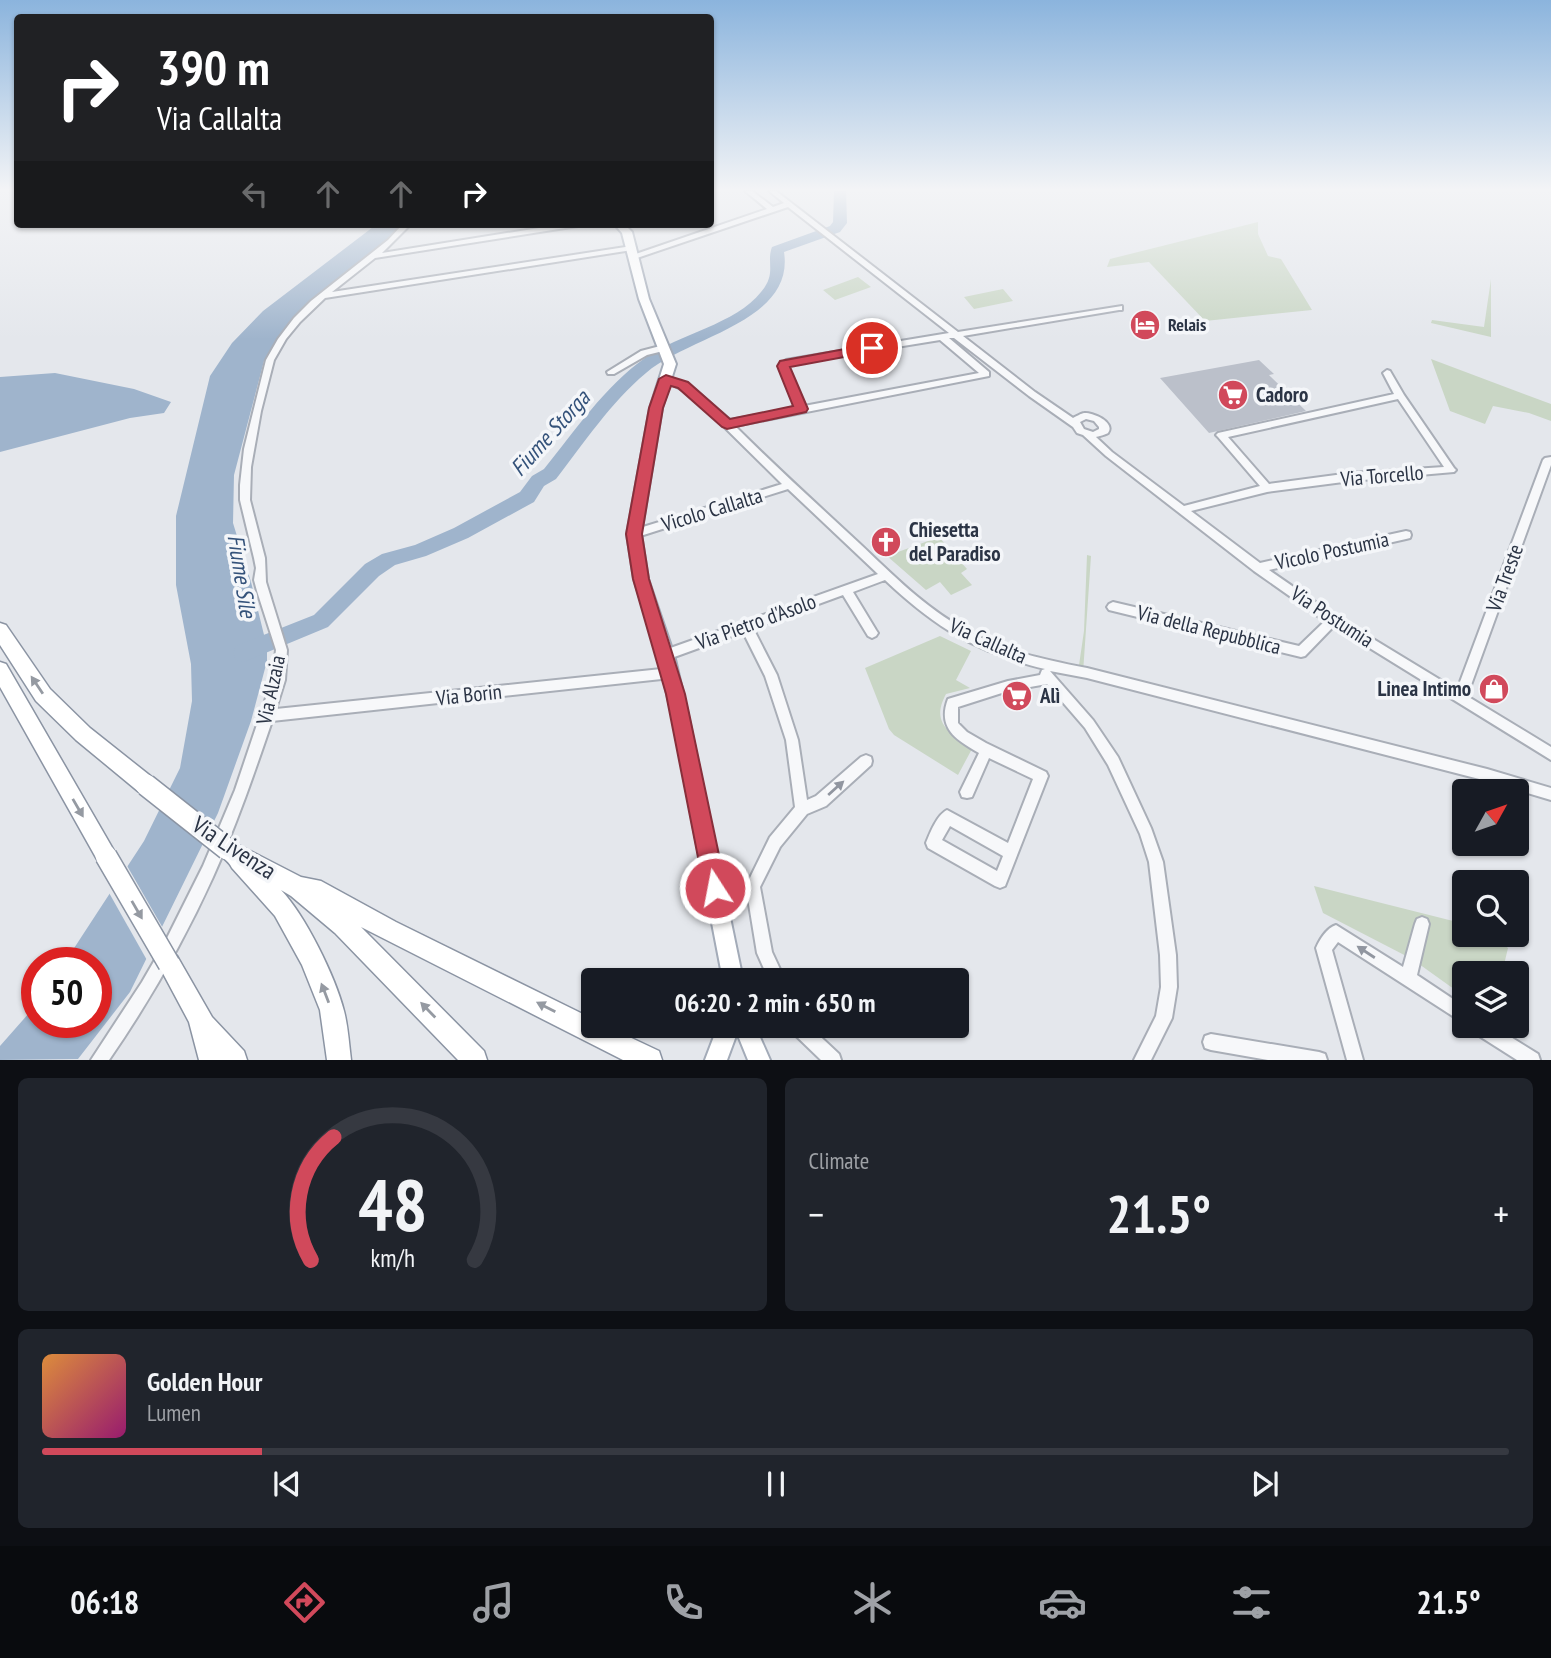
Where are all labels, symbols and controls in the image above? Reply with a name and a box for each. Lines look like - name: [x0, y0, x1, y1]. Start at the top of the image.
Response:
- text: 390 m: [157, 35, 270, 99]
- icon: right: [42, 42, 133, 133]
- text: Via Callalta: [157, 97, 282, 139]
- icon: left: [236, 175, 274, 213]
- icon: ahead: [309, 175, 347, 213]
- icon: ahead: [382, 175, 420, 213]
- icon: right: [455, 175, 493, 213]
- hotel icon: Relais: [1128, 308, 1162, 342]
- place label: Relais: [1168, 313, 1206, 336]
- pin: [842, 318, 902, 378]
- icon: arrive: [853, 329, 891, 367]
- supermarket icon: Cadoro: [1216, 378, 1250, 412]
- place label: Cadoro: [1256, 381, 1308, 408]
- water label: Fiume Storga: [504, 383, 597, 481]
- street label: Via Torcello: [1338, 458, 1425, 493]
- street label: Vicolo Callalta: [657, 481, 765, 538]
- place label: Chiesetta del Paradiso: [909, 516, 1001, 567]
- church icon: Chiesetta del Paradiso: [869, 525, 903, 559]
- street label: Vicolo Postumia: [1272, 525, 1391, 576]
- water label: Fiume Sile: [222, 532, 264, 621]
- street label: Via Treste: [1480, 540, 1529, 616]
- street label: Via Postumia: [1285, 579, 1379, 653]
- street label: Via Pietro d'Asolo: [691, 587, 820, 656]
- street label: Via della Repubblica: [1133, 598, 1284, 660]
- street label: Via Callalta: [944, 611, 1031, 670]
- street label: Via Alzaia: [250, 653, 291, 728]
- shop icon: Linea Intimo: [1477, 672, 1511, 706]
- place label: Linea Intimo: [1377, 675, 1471, 702]
- one-way arrow: [30, 676, 44, 694]
- street label: Via Borin: [434, 678, 503, 711]
- supermarket icon: Alì: [1000, 679, 1034, 713]
- place label: Alì: [1039, 682, 1060, 709]
- north arrow: [1452, 779, 1530, 856]
- map controls: [1452, 779, 1529, 1038]
- one-way arrow: [827, 780, 845, 796]
- one-way arrow: [72, 798, 84, 817]
- street label: Via Livenza: [185, 808, 282, 886]
- position arrow: [678, 851, 752, 925]
- button: search: [1452, 870, 1529, 947]
- one-way arrow: [131, 900, 144, 919]
- one-way arrow: [1357, 946, 1376, 959]
- speed limit sign: 50: [21, 947, 112, 1038]
- button: layers: [1452, 961, 1529, 1038]
- one-way arrow: [320, 982, 331, 1003]
- text: 06:20 · 2 min · 650 m: [675, 986, 875, 1019]
- one-way arrow: [535, 1001, 555, 1013]
- one-way arrow: [419, 1002, 436, 1019]
- text: Climate: [809, 1146, 869, 1175]
- text: 48: [357, 1157, 427, 1251]
- text: 21.5°: [1106, 1180, 1211, 1247]
- text: −: [809, 1189, 824, 1238]
- text: +: [1493, 1189, 1509, 1238]
- text: km/h: [370, 1242, 414, 1274]
- text: Golden Hour: [147, 1365, 262, 1398]
- text: Lumen: [147, 1398, 201, 1427]
- icon: previous: [268, 1465, 306, 1503]
- icon: pause: [757, 1465, 795, 1503]
- icon: next: [1246, 1465, 1284, 1503]
- icon: directions: [280, 1578, 329, 1627]
- icon: music: [469, 1578, 518, 1627]
- icon: phone: [659, 1578, 708, 1627]
- icon: climate: [848, 1578, 897, 1627]
- icon: car: [1038, 1578, 1087, 1627]
- icon: filters: [1227, 1578, 1276, 1627]
- text: 06:18: [70, 1581, 139, 1623]
- text: 21.5°: [1416, 1581, 1481, 1623]

